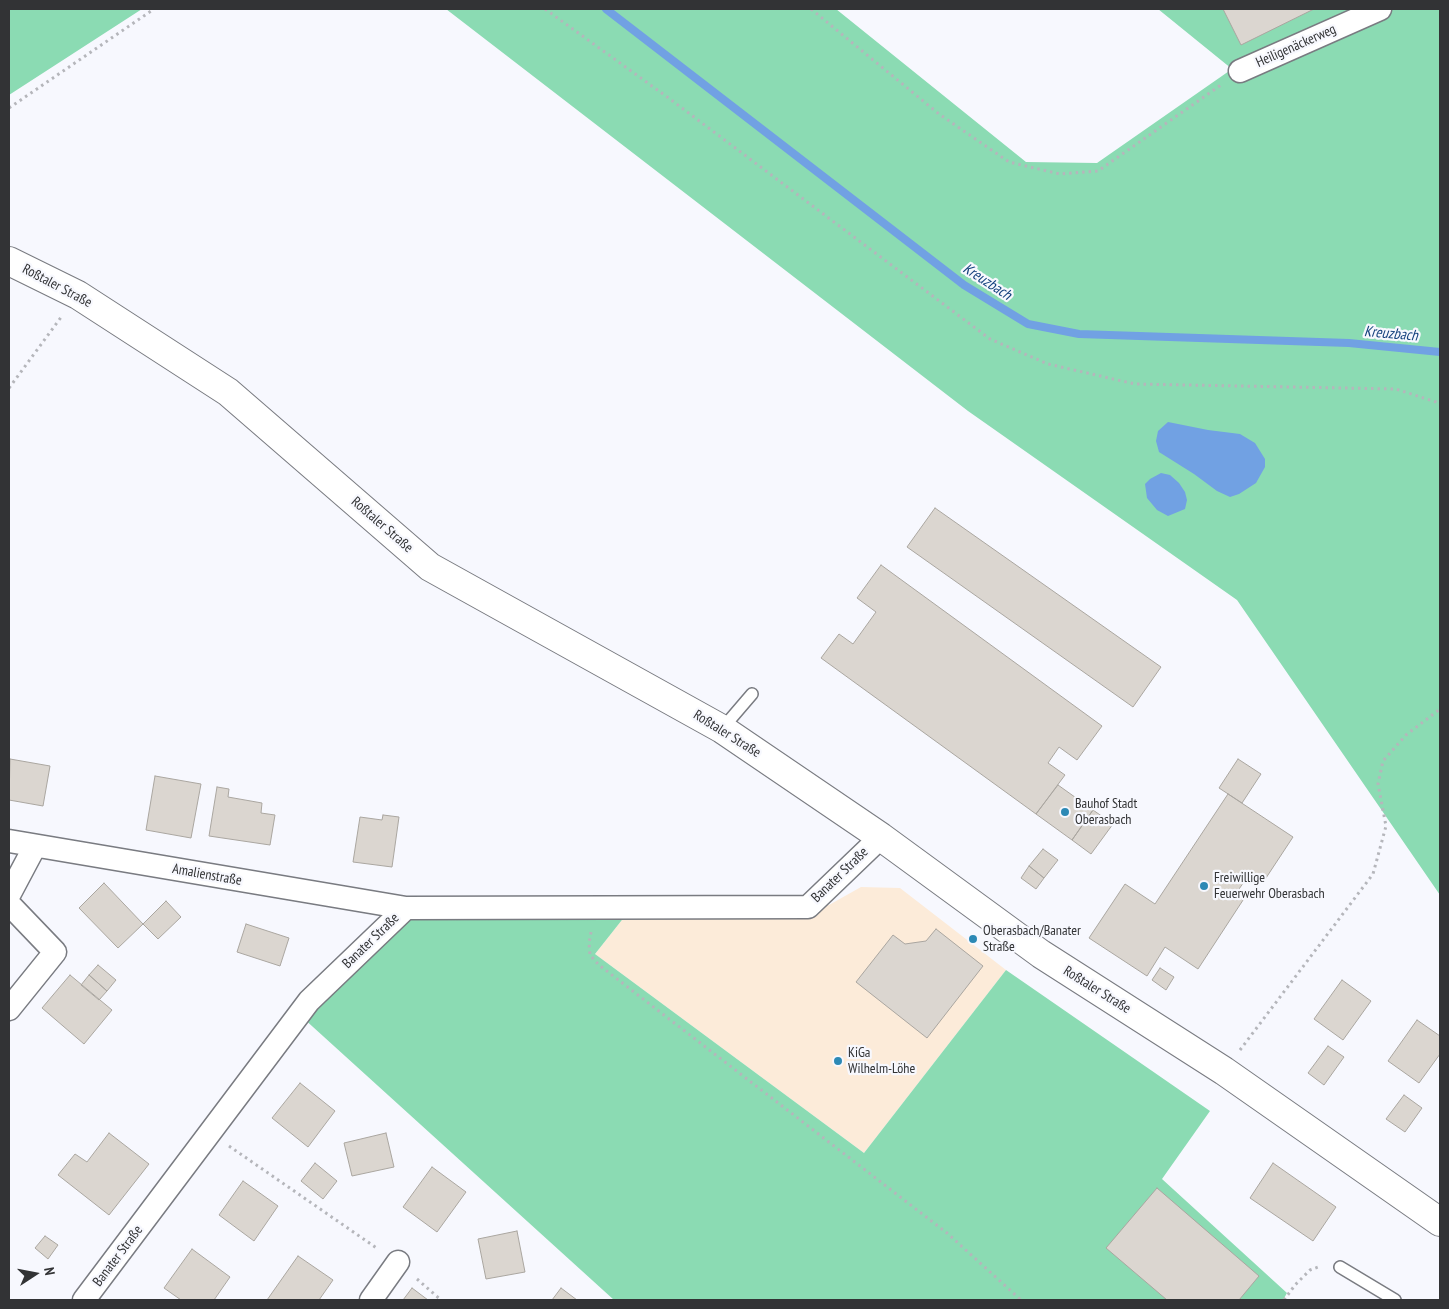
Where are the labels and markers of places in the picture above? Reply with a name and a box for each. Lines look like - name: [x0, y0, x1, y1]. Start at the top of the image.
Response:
- place label: Bauhof Stadt Oberasbach: [1075, 796, 1137, 829]
- marker: Bauhof Stadt Oberasbach: [1059, 806, 1071, 818]
- place label: Freiwillige Feuerwehr Oberasbach: [1214, 870, 1325, 902]
- marker: Freiwillige Feuerwehr Oberasbach: [1198, 880, 1210, 892]
- place label: Oberasbach/Banater Straße: [983, 923, 1081, 956]
- marker: Oberasbach/Banater Straße: [967, 933, 979, 945]
- place label: KiGa Wilhelm-Löhe: [848, 1045, 915, 1078]
- marker: KiGa Wilhelm-Löhe: [832, 1055, 844, 1067]

